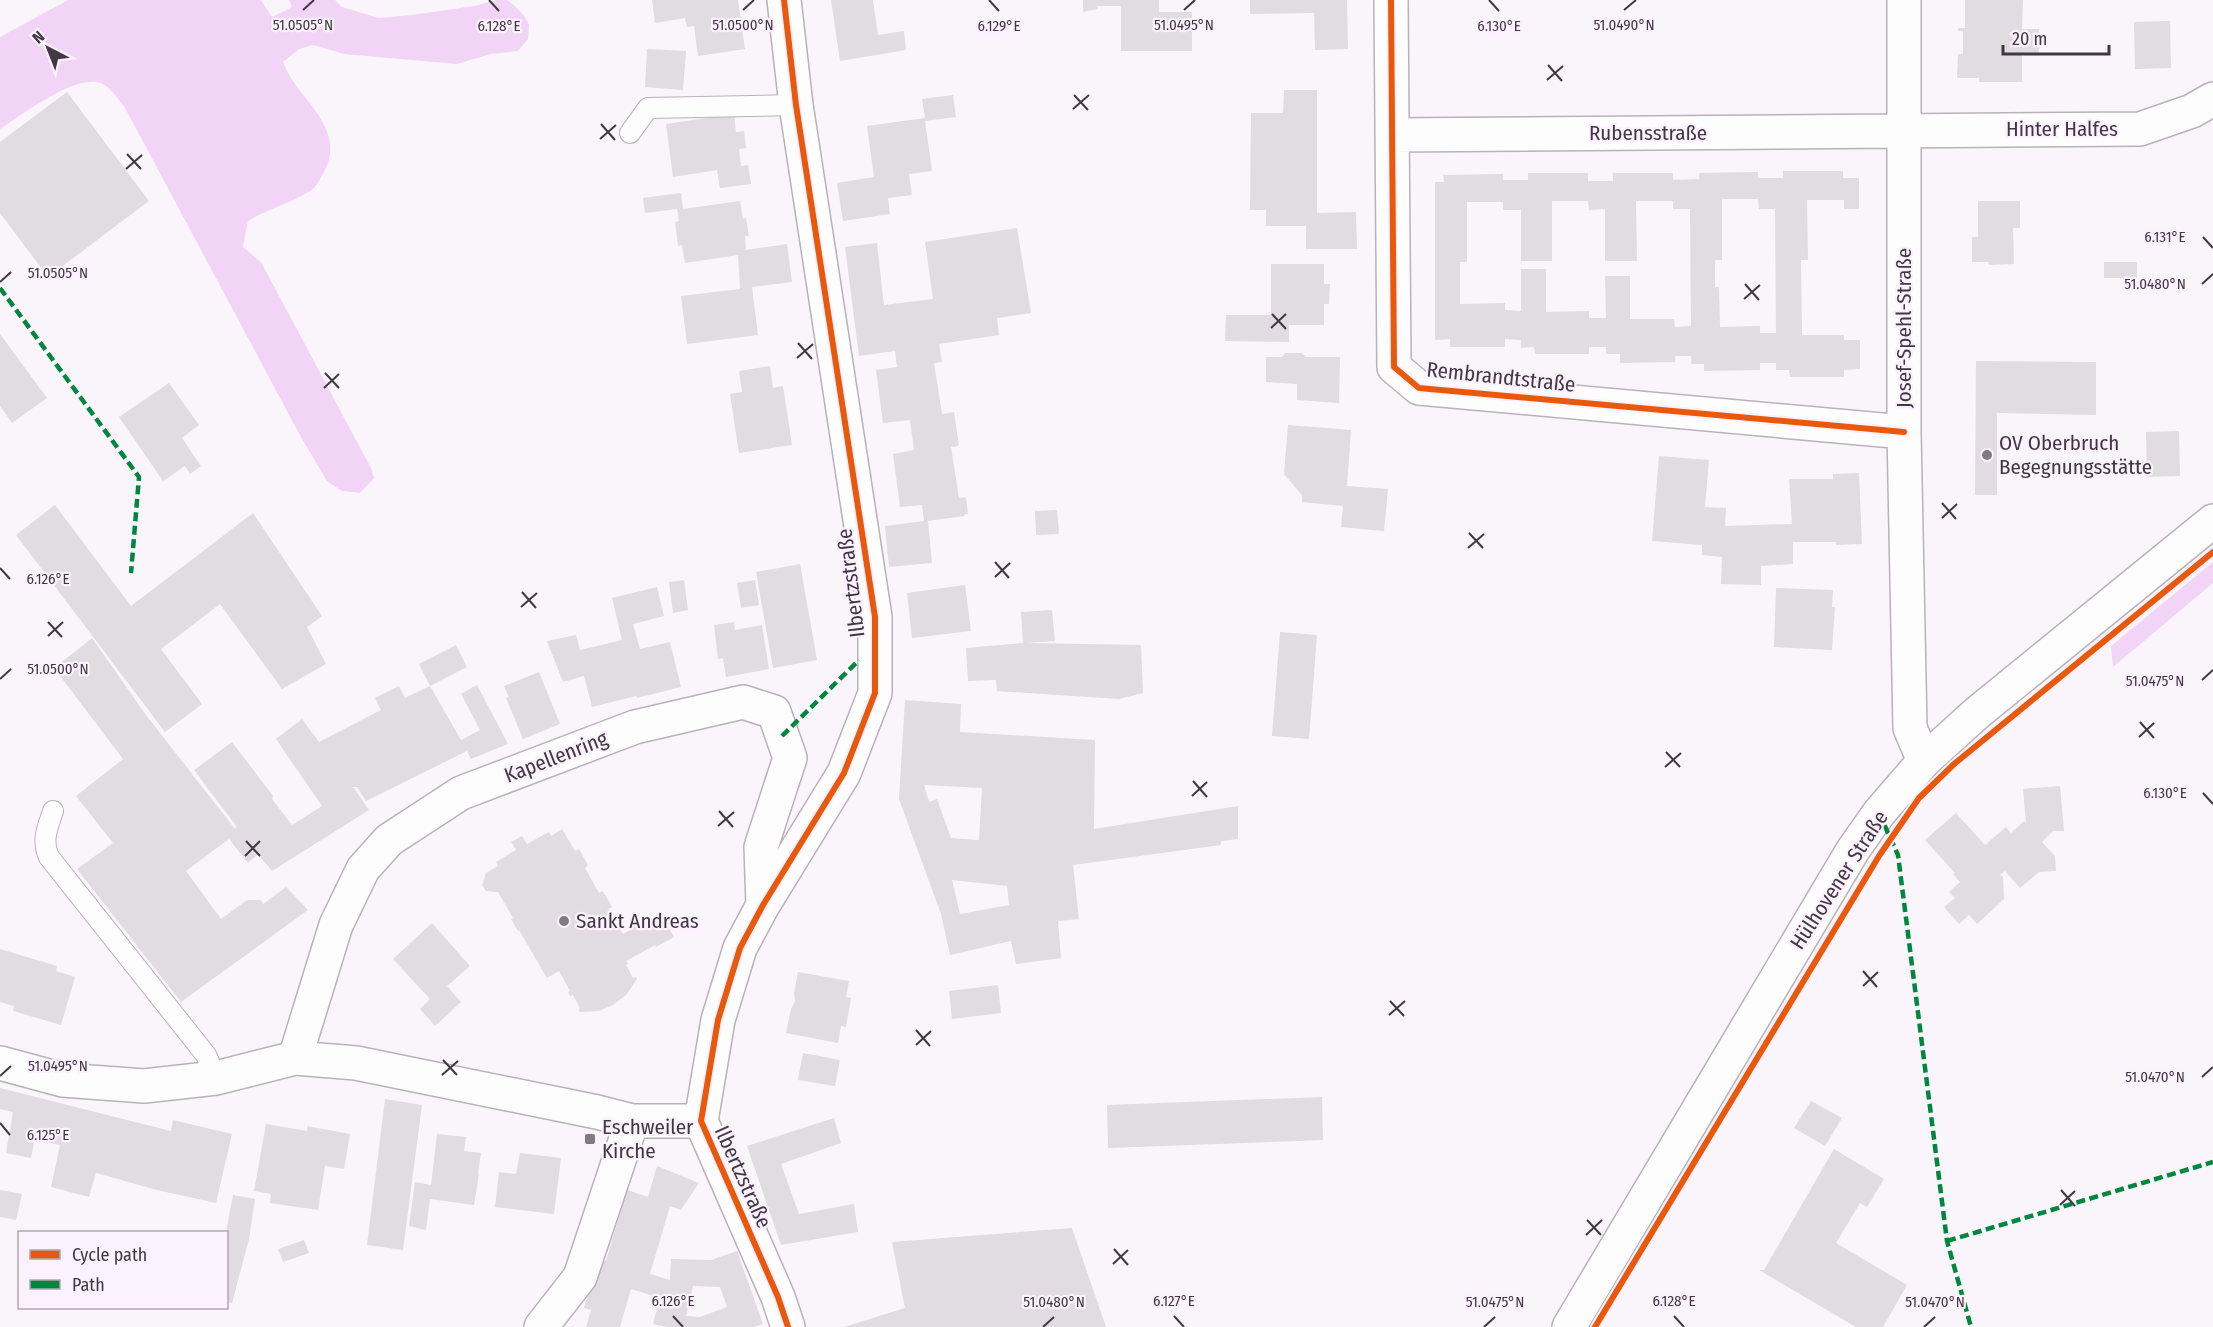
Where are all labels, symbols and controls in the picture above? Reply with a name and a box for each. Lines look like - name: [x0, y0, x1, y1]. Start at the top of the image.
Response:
- text: 51.0505°N: [273, 16, 333, 34]
- text: 51.0500°N: [712, 16, 774, 34]
- text: 51.0495°N: [1154, 16, 1214, 34]
- text: 51.0490°N: [1593, 16, 1655, 34]
- text: 6.128°E: [477, 17, 521, 35]
- text: 6.129°E: [978, 17, 1020, 35]
- text: 6.130°E: [1477, 17, 1521, 35]
- north arrow: [18, 18, 78, 78]
- scale bar: [2003, 18, 2110, 56]
- text: N: [28, 27, 48, 47]
- text: 20 m: [2012, 28, 2047, 50]
- street label: Hinter Halfes: [2006, 116, 2118, 142]
- street label: Rubensstraße: [1589, 120, 1707, 146]
- text: 6.131°E: [2144, 228, 2186, 246]
- street label: Josef-Spehl-Straße: [1891, 248, 1917, 408]
- text: 51.0505°N: [28, 264, 88, 282]
- text: 51.0480°N: [2124, 275, 2186, 293]
- street label: Rembrandtstraße: [1425, 356, 1577, 398]
- place label: OV Oberbruch Begegnungsstätte: [1999, 430, 2152, 480]
- marker: OV Oberbruch Begegnungsstätte: [1980, 448, 1994, 462]
- street label: Ilbertzstraße: [831, 527, 871, 639]
- text: 6.126°E: [27, 570, 69, 588]
- text: 51.0500°N: [27, 660, 89, 678]
- text: 51.0475°N: [2126, 672, 2184, 690]
- street label: Kapellenring: [501, 725, 612, 789]
- text: 6.130°E: [2143, 784, 2187, 802]
- street label: Hülhovener Straße: [1784, 806, 1894, 954]
- place label: Sankt Andreas: [576, 908, 699, 934]
- marker: Sankt Andreas: [557, 914, 571, 928]
- text: 51.0495°N: [28, 1057, 88, 1075]
- text: 51.0470°N: [2125, 1068, 2185, 1086]
- place label: Eschweiler Kirche: [602, 1114, 694, 1164]
- street label: Ilbertzstraße: [709, 1122, 777, 1232]
- text: 6.125°E: [27, 1126, 69, 1144]
- marker: Eschweiler Kirche: [583, 1132, 597, 1146]
- legend: [18, 1231, 228, 1309]
- text: Cycle path: [72, 1244, 147, 1266]
- text: Path: [72, 1274, 105, 1296]
- text: 6.126°E: [652, 1292, 694, 1310]
- text: 6.127°E: [1153, 1292, 1195, 1310]
- text: 6.128°E: [1652, 1292, 1696, 1310]
- text: 51.0480°N: [1023, 1293, 1085, 1311]
- text: 51.0475°N: [1466, 1293, 1524, 1311]
- text: 51.0470°N: [1905, 1293, 1965, 1311]

